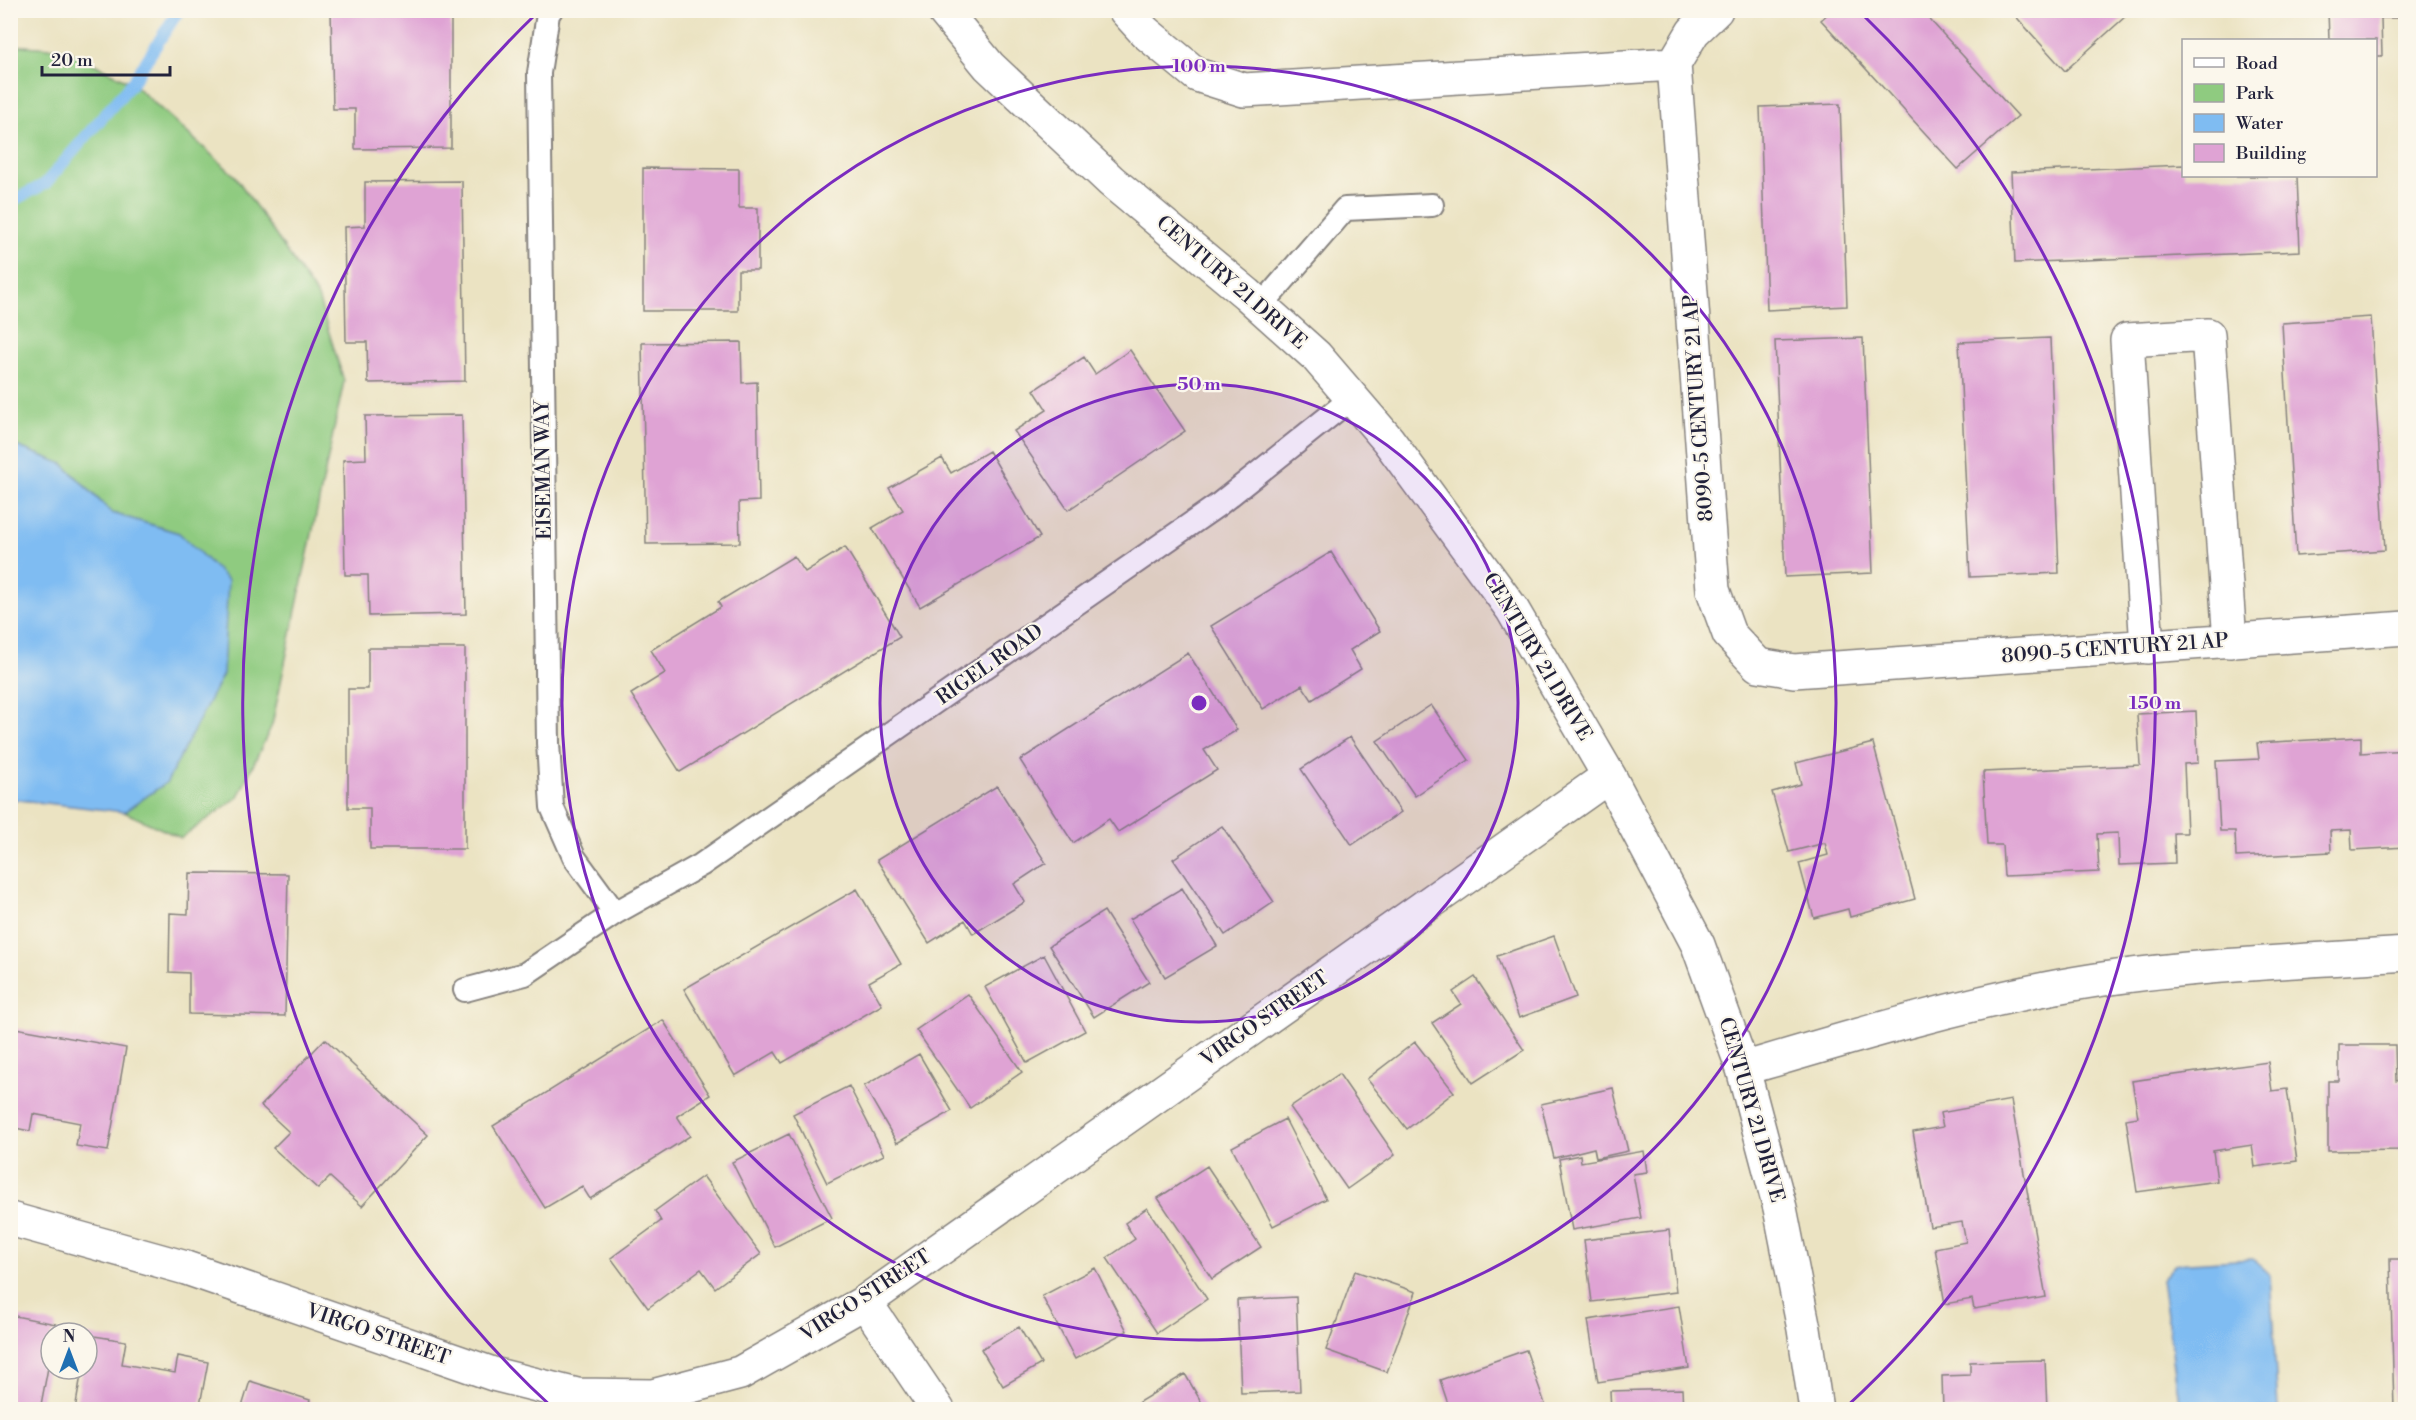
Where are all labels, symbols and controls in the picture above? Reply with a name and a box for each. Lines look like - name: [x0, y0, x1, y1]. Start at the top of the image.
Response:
- scale bar: [42, 39, 170, 77]
- legend: [2182, 39, 2377, 177]
- text: 20 m: [51, 49, 93, 72]
- text: Road: [2236, 52, 2279, 75]
- text: 100 m: [1172, 55, 1226, 78]
- text: Park: [2236, 82, 2275, 105]
- text: Water: [2235, 112, 2284, 135]
- text: Building: [2235, 142, 2307, 165]
- street label: CENTURY 21 DRIVE: [1151, 211, 1311, 355]
- street label: 8090-5 CENTURY 21 AP: [1679, 293, 1719, 522]
- text: 50 m: [1177, 373, 1221, 396]
- street label: EISEMAN WAY: [530, 399, 558, 540]
- street label: CENTURY 21 DRIVE: [1477, 569, 1597, 745]
- street label: RIGEL ROAD: [932, 619, 1048, 711]
- street label: 8090-5 CENTURY 21 AP: [2001, 629, 2230, 669]
- text: 150 m: [2129, 692, 2182, 715]
- centre of rings: [1189, 693, 1209, 713]
- street label: VIRGO STREET: [1195, 966, 1334, 1073]
- street label: CENTURY 21 DRIVE: [1713, 1015, 1789, 1205]
- street label: VIRGO STREET: [795, 1244, 936, 1348]
- street label: VIRGO STREET: [302, 1298, 453, 1371]
- north arrow: [39, 1321, 99, 1381]
- text: N: [63, 1327, 76, 1347]

